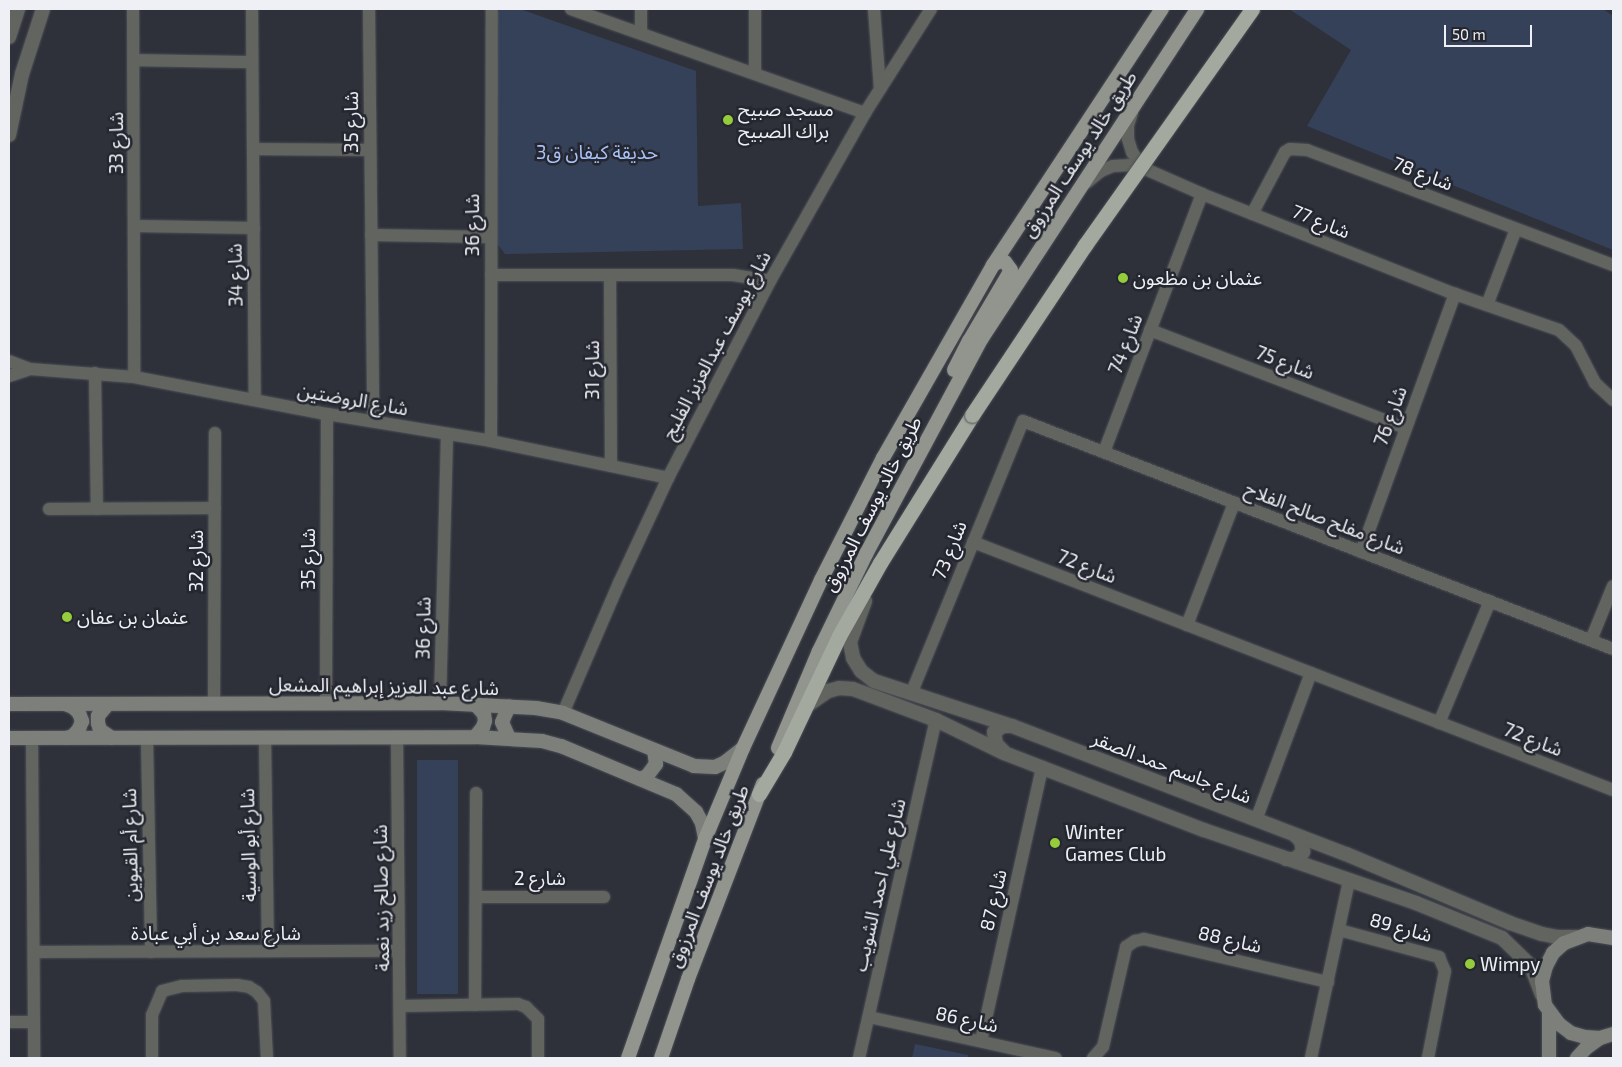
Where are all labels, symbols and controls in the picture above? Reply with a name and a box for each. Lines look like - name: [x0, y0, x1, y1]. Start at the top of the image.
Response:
- scale bar: [1447, 15, 1534, 47]
- text: 50 m: [1452, 25, 1486, 43]
- street label: طريق خالد يوسف المرزوق: [1017, 66, 1141, 242]
- street label: شارع 35: [340, 91, 362, 153]
- place label: مسجد صبيح براك الصبيح: [738, 98, 834, 142]
- street label: شارع 33: [105, 112, 127, 174]
- marker: مسجد صبيح براك الصبيح: [722, 114, 734, 126]
- park label: حديقة كيفان ق3: [536, 141, 658, 163]
- street label: شارع 78: [1390, 151, 1456, 195]
- street label: شارع 36: [461, 194, 483, 256]
- street label: شارع 77: [1289, 199, 1353, 243]
- street label: شارع 34: [223, 243, 247, 307]
- street label: شارع يوسف عبدالعزيز الفليج: [657, 247, 775, 443]
- place label: عثمان بن مظعون: [1133, 267, 1262, 289]
- marker: عثمان بن مظعون: [1117, 272, 1129, 284]
- street label: شارع 74: [1103, 311, 1147, 377]
- street label: شارع 31: [581, 340, 603, 400]
- street label: شارع 75: [1252, 340, 1318, 384]
- street label: شارع الروضتين: [296, 378, 410, 420]
- street label: شارع 76: [1369, 383, 1411, 449]
- street label: طريق خالد يوسف المرزوق: [818, 412, 926, 596]
- street label: شارع مفلح صالح الفلاح: [1242, 477, 1408, 559]
- street label: شارع 73: [927, 517, 971, 583]
- street label: شارع 35: [297, 528, 319, 590]
- street label: شارع 32: [185, 530, 207, 592]
- street label: شارع 72: [1054, 544, 1120, 588]
- street label: شارع 36: [411, 596, 435, 660]
- place label: عثمان بن عفان: [77, 606, 188, 628]
- marker: عثمان بن عفان: [61, 611, 73, 623]
- street label: شارع عبد العزيز إبراهيم المشعل: [269, 673, 499, 699]
- street label: شارع 72: [1500, 717, 1566, 761]
- street label: شارع جاسم حمد الصقر: [1089, 726, 1255, 808]
- street label: طريق خالد يوسف المرزوق: [663, 781, 753, 971]
- street label: شارع أم القيوين: [118, 788, 142, 902]
- street label: شارع أبو الوسية: [236, 788, 260, 902]
- street label: شارع علي احمد الشويب: [848, 796, 910, 974]
- place label: Winter Games Club: [1065, 821, 1166, 865]
- street label: شارع صالح زيد نعمة: [368, 824, 394, 972]
- marker: Winter Games Club: [1049, 837, 1061, 849]
- street label: شارع 2: [514, 867, 566, 889]
- street label: شارع 87: [975, 867, 1011, 933]
- street label: شارع 89: [1367, 908, 1435, 946]
- street label: شارع 88: [1196, 921, 1264, 957]
- street label: شارع سعد بن أبي عبادة: [131, 922, 301, 944]
- place label: Wimpy: [1480, 953, 1540, 975]
- marker: Wimpy: [1464, 958, 1476, 970]
- street label: شارع 86: [933, 1001, 1001, 1037]

